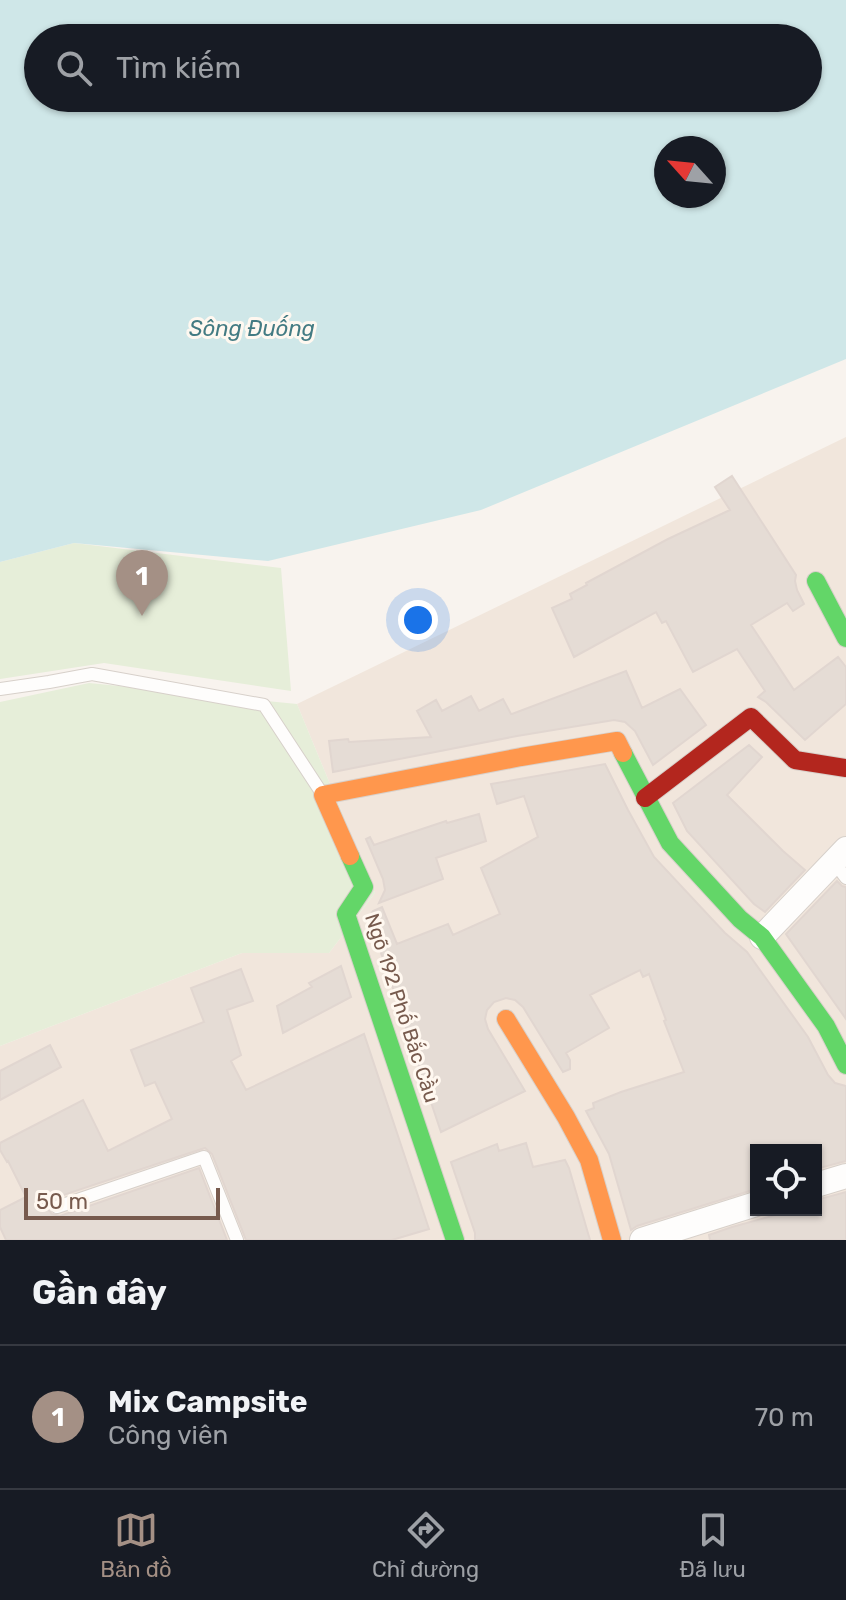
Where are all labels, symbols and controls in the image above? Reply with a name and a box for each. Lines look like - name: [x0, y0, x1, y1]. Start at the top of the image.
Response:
- search box: [24, 24, 822, 112]
- icon: search: [52, 46, 96, 90]
- text: Tìm kiếm: [116, 50, 241, 86]
- north arrow: [654, 136, 726, 208]
- water label: Sông Đuống: [189, 315, 315, 342]
- pin: 1: [116, 550, 168, 616]
- your location: [398, 600, 438, 640]
- street label: Ngõ 192 Phố Bắc Cầu: [360, 910, 444, 1106]
- map controls: [750, 1144, 822, 1216]
- button: locate: [750, 1144, 822, 1216]
- scale bar: [24, 1184, 220, 1220]
- text: 50 m: [36, 1188, 88, 1215]
- text: Gần đây: [32, 1272, 167, 1313]
- text: Mix Campsite: [108, 1384, 308, 1420]
- text: 1: [52, 1402, 64, 1433]
- text: 70 m: [755, 1402, 814, 1433]
- text: Công viên: [108, 1420, 228, 1451]
- tab: Bản đồ: [100, 1508, 172, 1583]
- tab: Chỉ đường: [372, 1508, 479, 1583]
- tab: Đã lưu: [680, 1508, 746, 1583]

